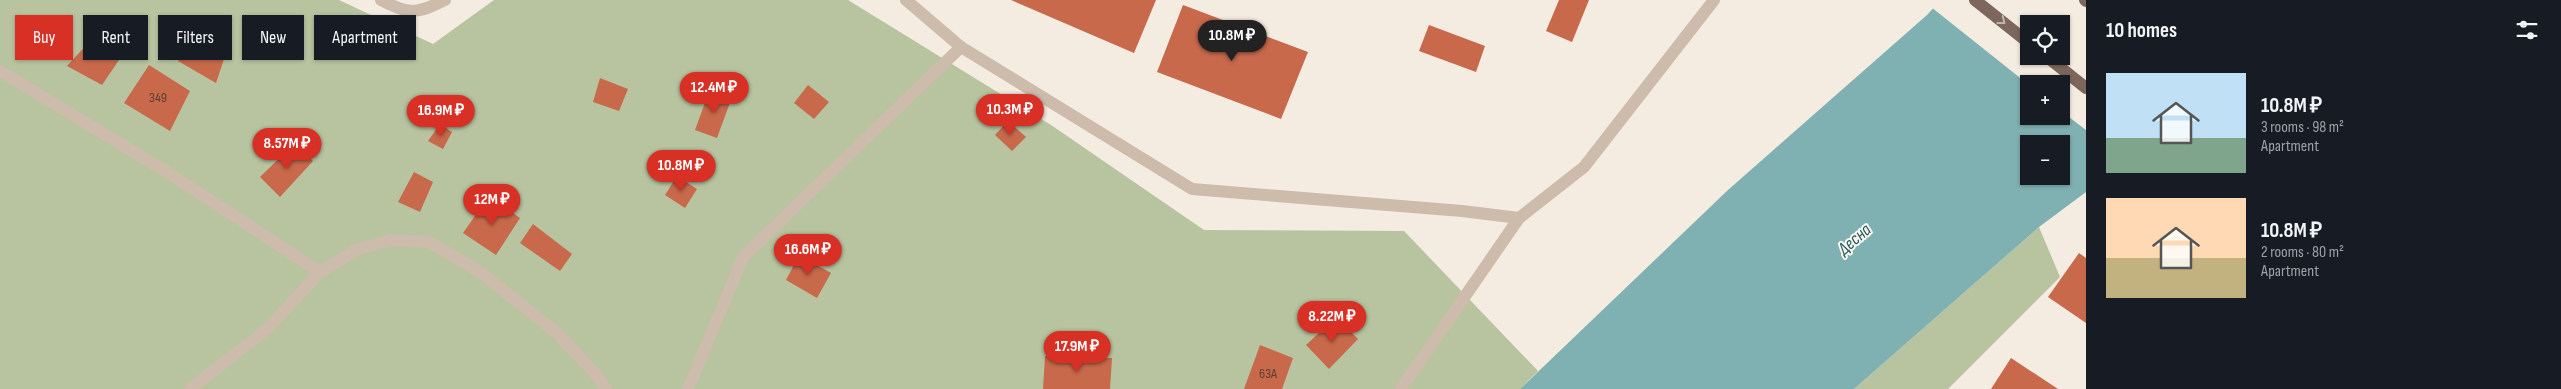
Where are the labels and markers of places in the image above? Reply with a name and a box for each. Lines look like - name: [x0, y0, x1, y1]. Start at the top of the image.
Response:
- pin: 10.8M ₽: [1186, 20, 1278, 62]
- pin: 12.4M ₽: [668, 72, 760, 114]
- pin: 16.9M ₽: [395, 94, 487, 137]
- pin: 10.3M ₽: [964, 94, 1056, 136]
- pin: 8.57M ₽: [241, 128, 333, 170]
- pin: 10.8M ₽: [635, 150, 727, 192]
- pin: 12M ₽: [457, 184, 527, 226]
- pin: 16.6M ₽: [762, 234, 854, 276]
- pin: 8.22M ₽: [1286, 300, 1378, 343]
- pin: 17.9M ₽: [1031, 330, 1123, 373]

